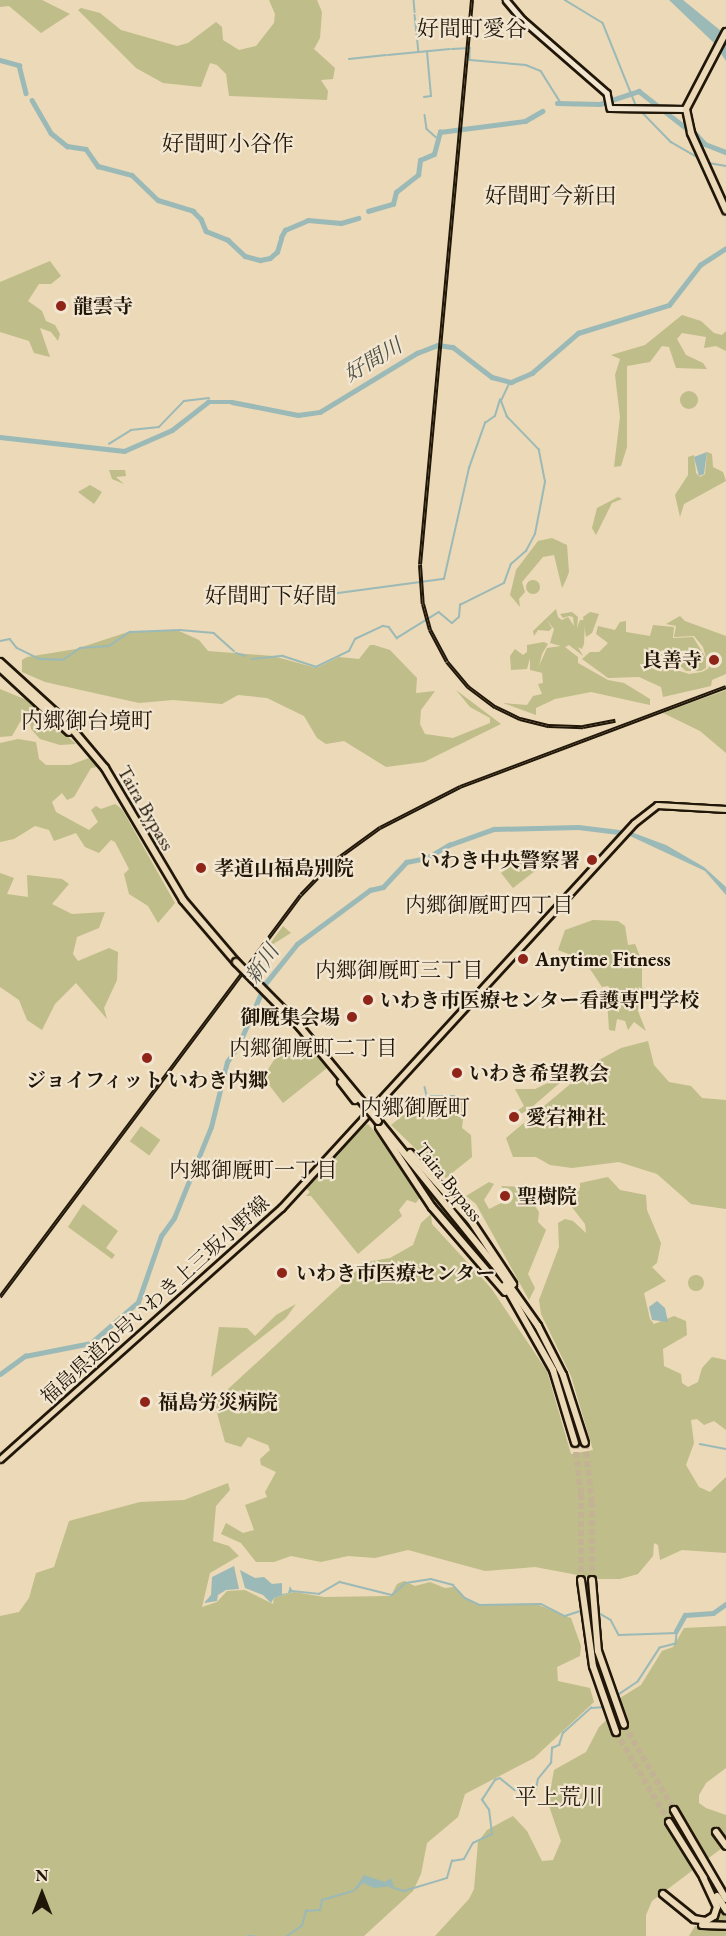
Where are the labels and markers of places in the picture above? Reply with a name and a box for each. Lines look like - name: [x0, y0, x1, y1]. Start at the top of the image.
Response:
- place label: 龍雲寺: [73, 294, 133, 318]
- marker: 龍雲寺: [54, 299, 68, 313]
- place label: 良善寺: [642, 648, 702, 672]
- marker: 良善寺: [707, 653, 721, 667]
- place label: いわき中央警察署: [420, 848, 580, 872]
- marker: いわき中央警察署: [585, 853, 599, 867]
- place label: 孝道山福島別院: [214, 856, 354, 880]
- marker: 孝道山福島別院: [192, 859, 210, 877]
- place label: Anytime Fitness: [535, 947, 671, 971]
- marker: Anytime Fitness: [516, 952, 530, 966]
- place label: いわき市医療センター看護専門学校: [380, 988, 700, 1012]
- marker: いわき市医療センター看護専門学校: [361, 993, 375, 1007]
- place label: 御厩集会場: [240, 1005, 340, 1029]
- marker: 御厩集会場: [345, 1010, 359, 1024]
- marker: ジョイフィット いわき内郷: [140, 1051, 154, 1065]
- place label: いわき希望教会: [469, 1061, 609, 1085]
- marker: いわき希望教会: [450, 1066, 464, 1080]
- place label: ジョイフィット いわき内郷: [25, 1068, 269, 1092]
- place label: 愛宕神社: [526, 1105, 606, 1129]
- marker: 愛宕神社: [507, 1110, 521, 1124]
- place label: 聖樹院: [517, 1184, 577, 1208]
- marker: 聖樹院: [498, 1189, 512, 1203]
- place label: いわき市医療センター: [296, 1261, 496, 1285]
- marker: いわき市医療センター: [273, 1264, 291, 1282]
- place label: 福島労災病院: [158, 1390, 278, 1414]
- marker: 福島労災病院: [136, 1393, 154, 1411]

